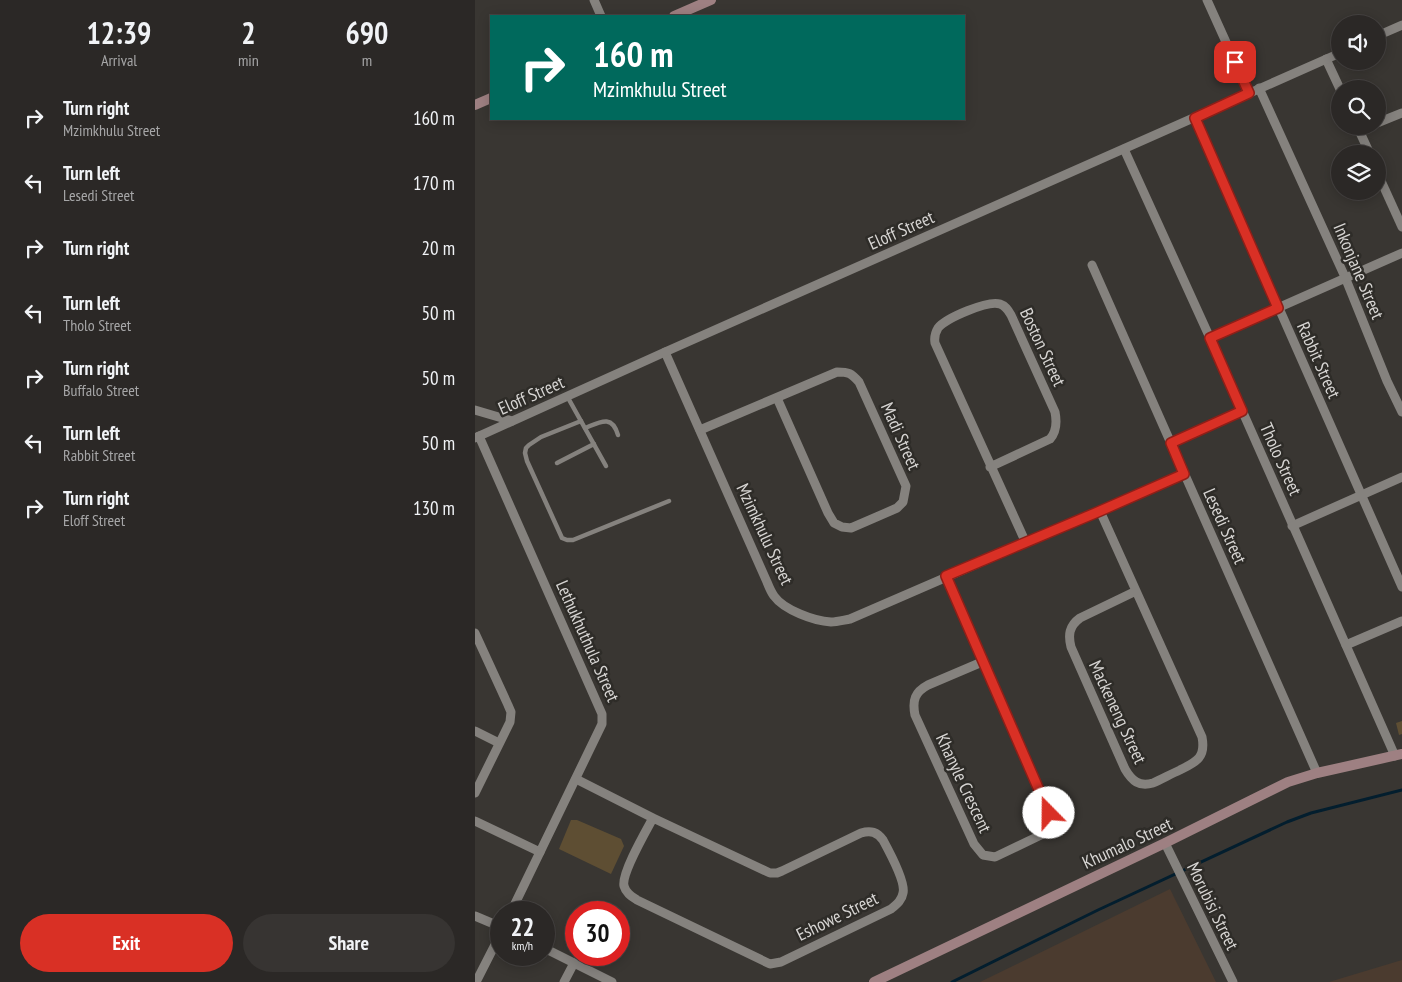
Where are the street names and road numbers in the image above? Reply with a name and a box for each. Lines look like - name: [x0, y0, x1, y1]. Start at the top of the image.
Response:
- street label: Eloff Street: [864, 205, 938, 255]
- street label: Inkonjane Street: [1328, 220, 1390, 323]
- street label: Boston Street: [1015, 304, 1071, 390]
- street label: Rabbit Street: [1292, 318, 1346, 402]
- street label: Eloff Street: [494, 370, 568, 420]
- street label: Madi Street: [876, 399, 926, 473]
- street label: Tholo Street: [1255, 419, 1307, 499]
- street label: Mzimkhulu Street: [731, 480, 799, 588]
- street label: Lesedi Street: [1198, 485, 1252, 567]
- street label: Lethukhuthula Street: [551, 577, 625, 705]
- street label: Mackeneng Street: [1084, 657, 1152, 767]
- street label: Khanyle Crescent: [931, 730, 997, 836]
- street label: Khumalo Street: [1078, 812, 1176, 874]
- street label: Morubisi Street: [1182, 858, 1244, 954]
- street label: Eshowe Street: [792, 886, 882, 946]

